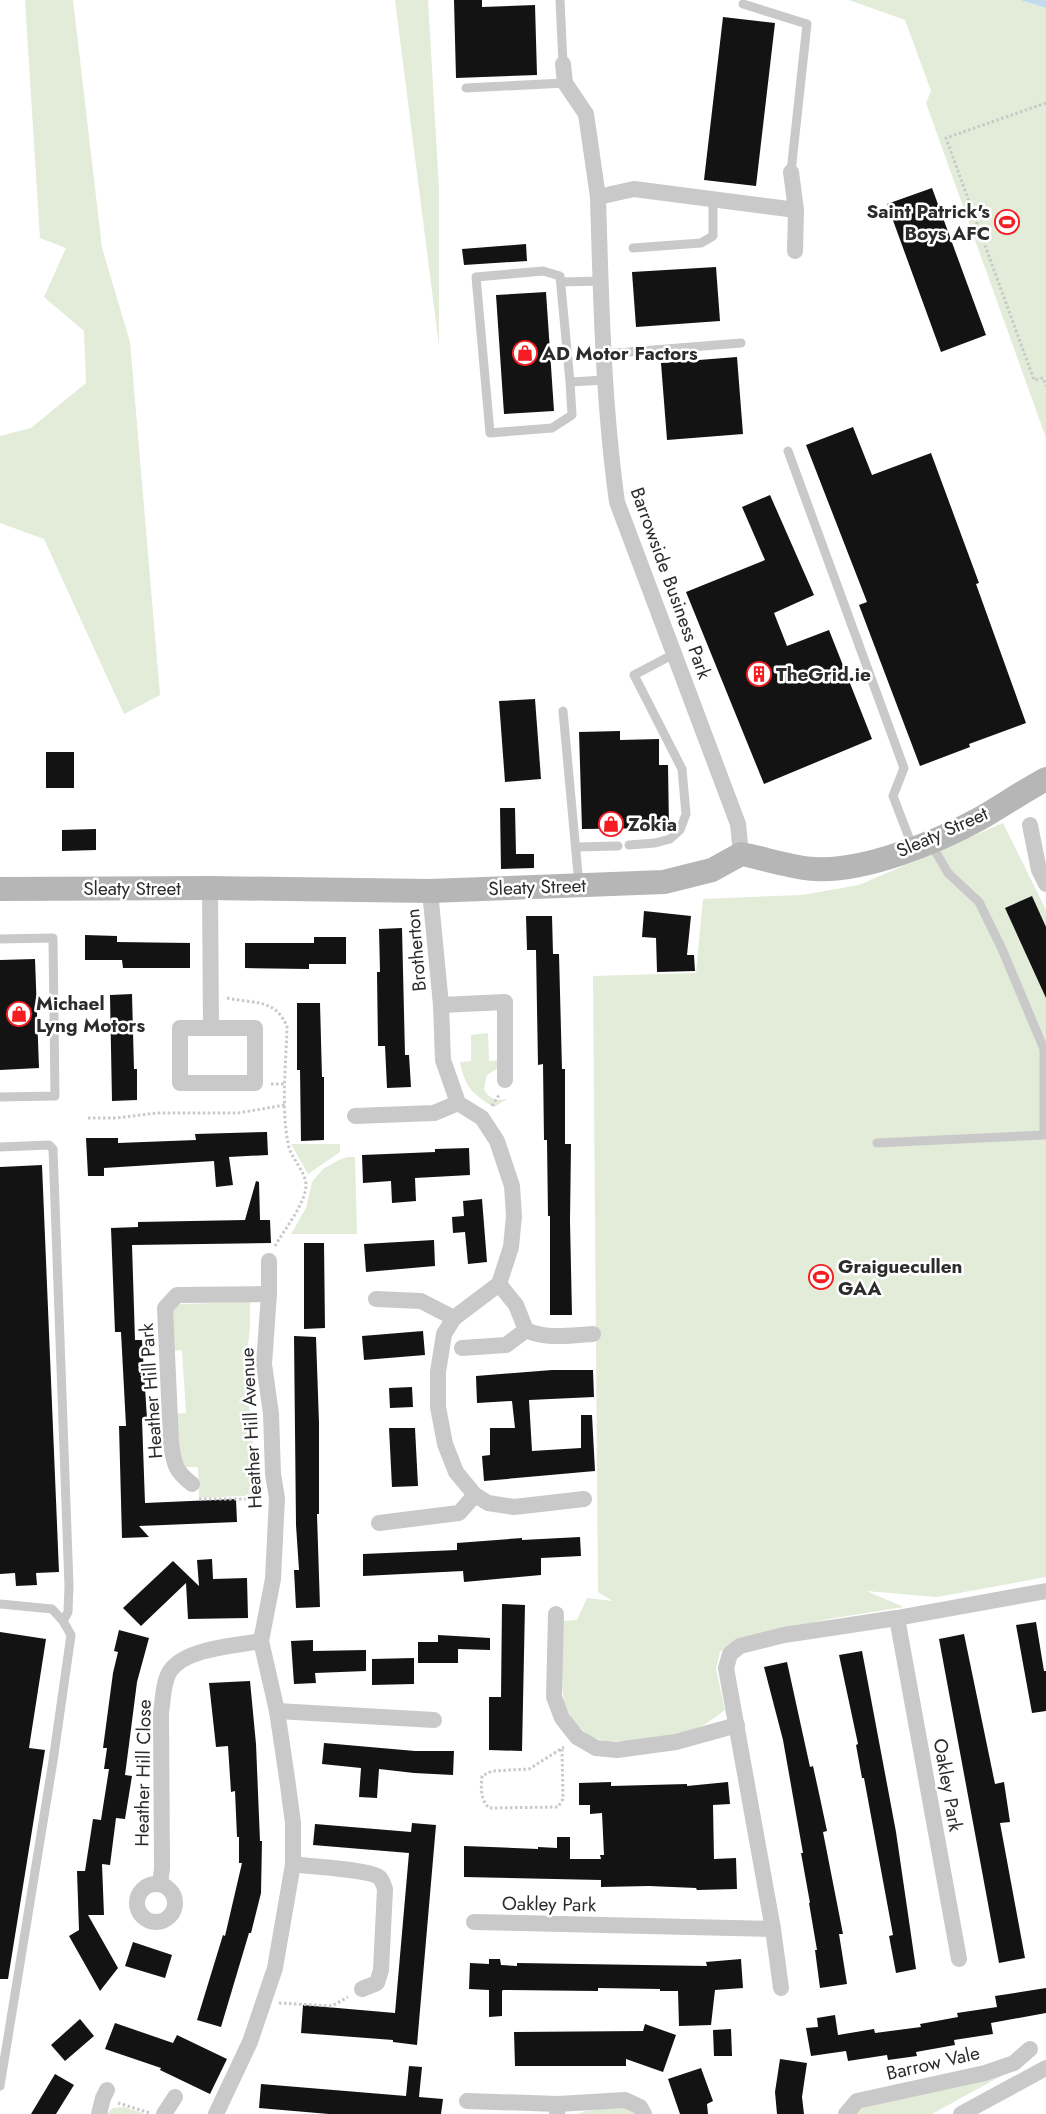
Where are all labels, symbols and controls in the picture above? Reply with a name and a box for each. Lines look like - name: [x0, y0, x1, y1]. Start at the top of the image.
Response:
- place label: Saint Patrick's Boys AFC: [866, 198, 990, 247]
- sports icon: Saint Patrick's Boys AFC: [994, 209, 1020, 235]
- shop icon: AD Motor Factors: [512, 340, 538, 366]
- place label: AD Motor Factors: [541, 340, 698, 367]
- street label: Barrowside Business Park: [624, 483, 718, 683]
- building icon: TheGrid.ie: [746, 661, 772, 687]
- place label: TheGrid.ie: [776, 661, 871, 688]
- street label: Sleaty Street: [892, 800, 992, 864]
- shop icon: Zokia: [598, 811, 624, 837]
- place label: Zokia: [628, 811, 677, 838]
- street label: Sleaty Street: [488, 872, 587, 902]
- street label: Sleaty Street: [83, 875, 181, 902]
- street label: Brotherton: [399, 907, 433, 993]
- place label: Michael Lyng Motors: [36, 990, 145, 1039]
- shop icon: Michael Lyng Motors: [6, 1001, 32, 1027]
- place label: Graiguecullen GAA: [838, 1253, 963, 1302]
- sports icon: Graiguecullen GAA: [808, 1264, 834, 1290]
- street label: Heather Hill Park: [133, 1322, 169, 1460]
- street label: Heather Hill Avenue: [233, 1347, 269, 1509]
- street label: Heather Hill Close: [128, 1699, 158, 1847]
- street label: Oakley Park: [927, 1736, 970, 1834]
- street label: Oakley Park: [502, 1890, 597, 1918]
- street label: Barrow Vale: [884, 2039, 983, 2087]

